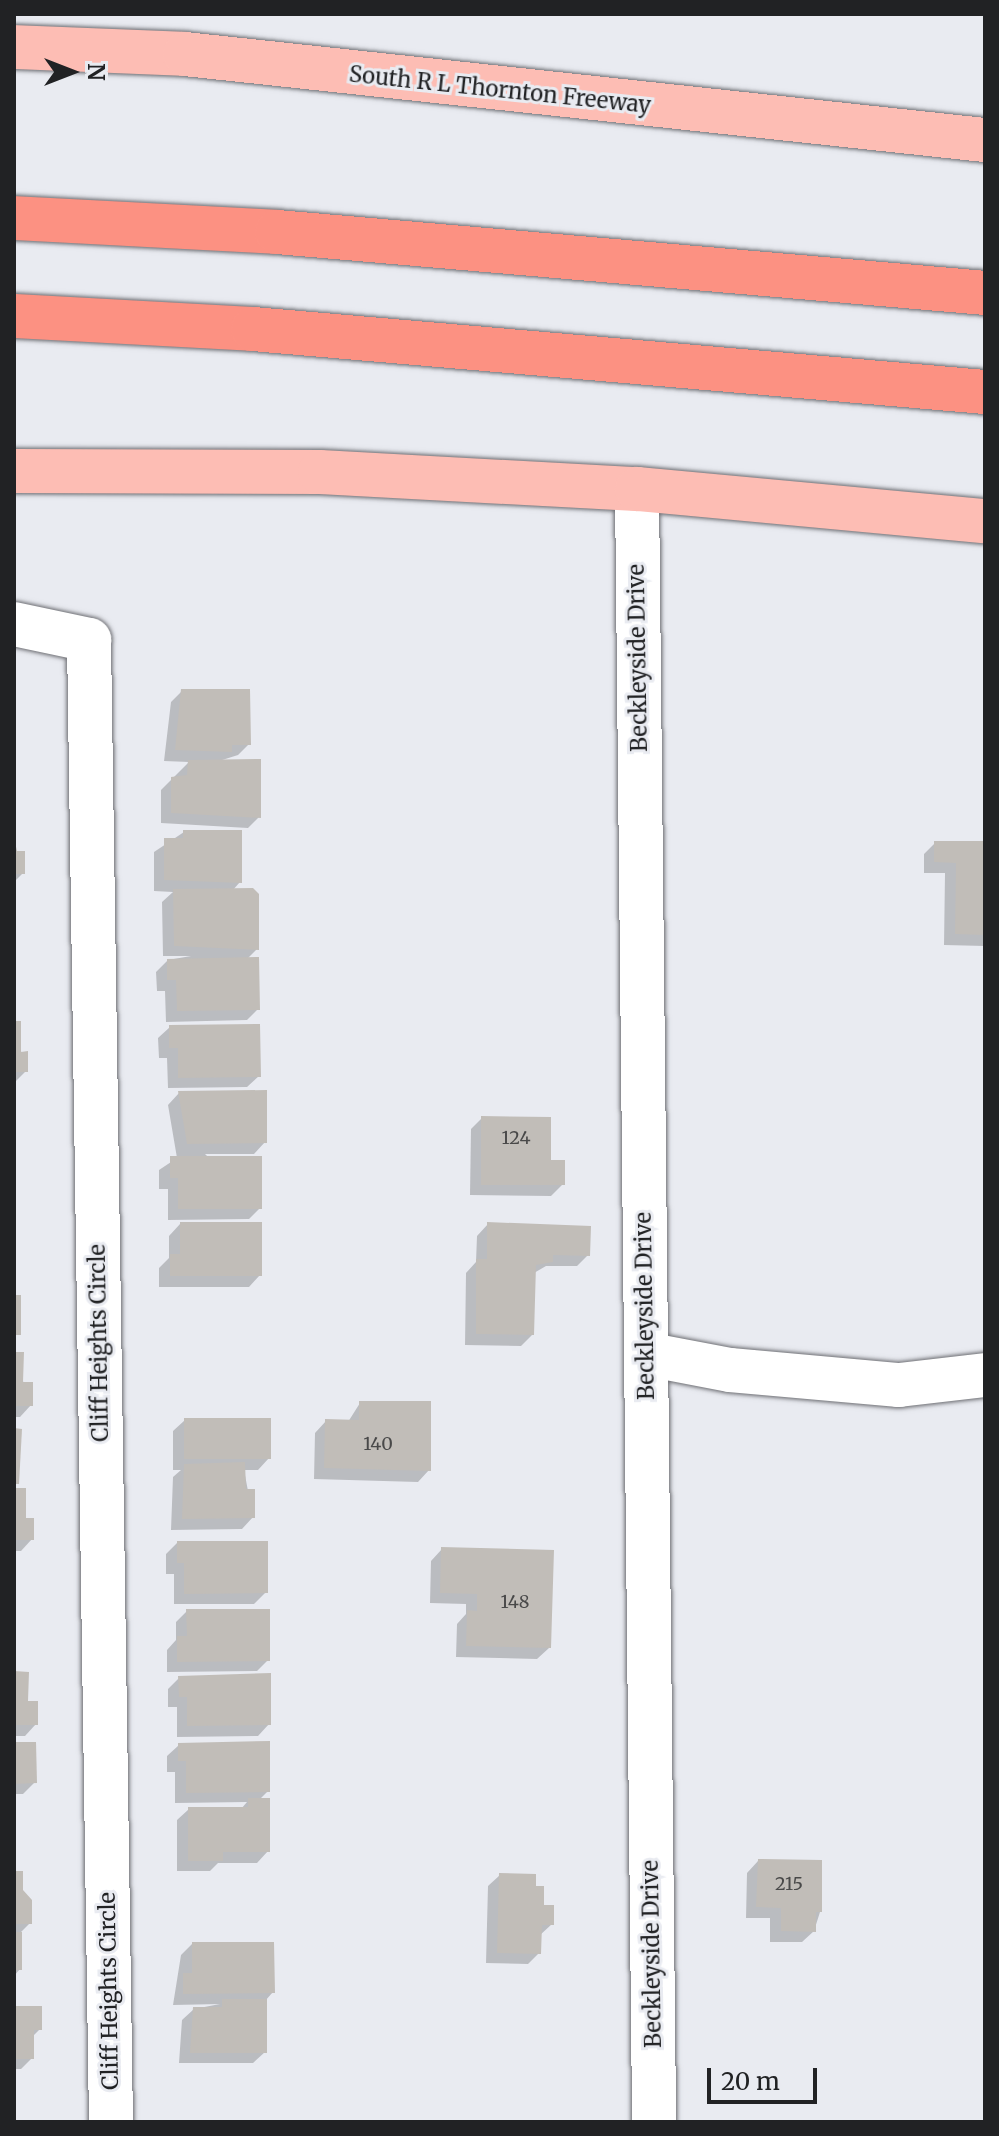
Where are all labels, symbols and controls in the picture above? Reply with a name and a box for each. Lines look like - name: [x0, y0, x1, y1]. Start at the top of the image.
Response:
- north arrow: [32, 32, 112, 112]
- street label: South R L Thornton Freeway: [348, 61, 652, 119]
- text: N: [82, 63, 110, 81]
- street label: Beckleyside Drive: [623, 564, 653, 752]
- house number: 124: [501, 1127, 531, 1149]
- street label: Beckleyside Drive: [630, 1212, 660, 1400]
- street label: Cliff Heights Circle: [84, 1244, 114, 1442]
- house number: 140: [363, 1433, 393, 1455]
- house number: 148: [501, 1591, 529, 1613]
- street label: Beckleyside Drive: [637, 1860, 667, 2048]
- house number: 215: [775, 1873, 803, 1895]
- street label: Cliff Heights Circle: [94, 1892, 124, 2090]
- scale bar: [711, 2052, 821, 2102]
- text: 20 m: [721, 2066, 780, 2097]

